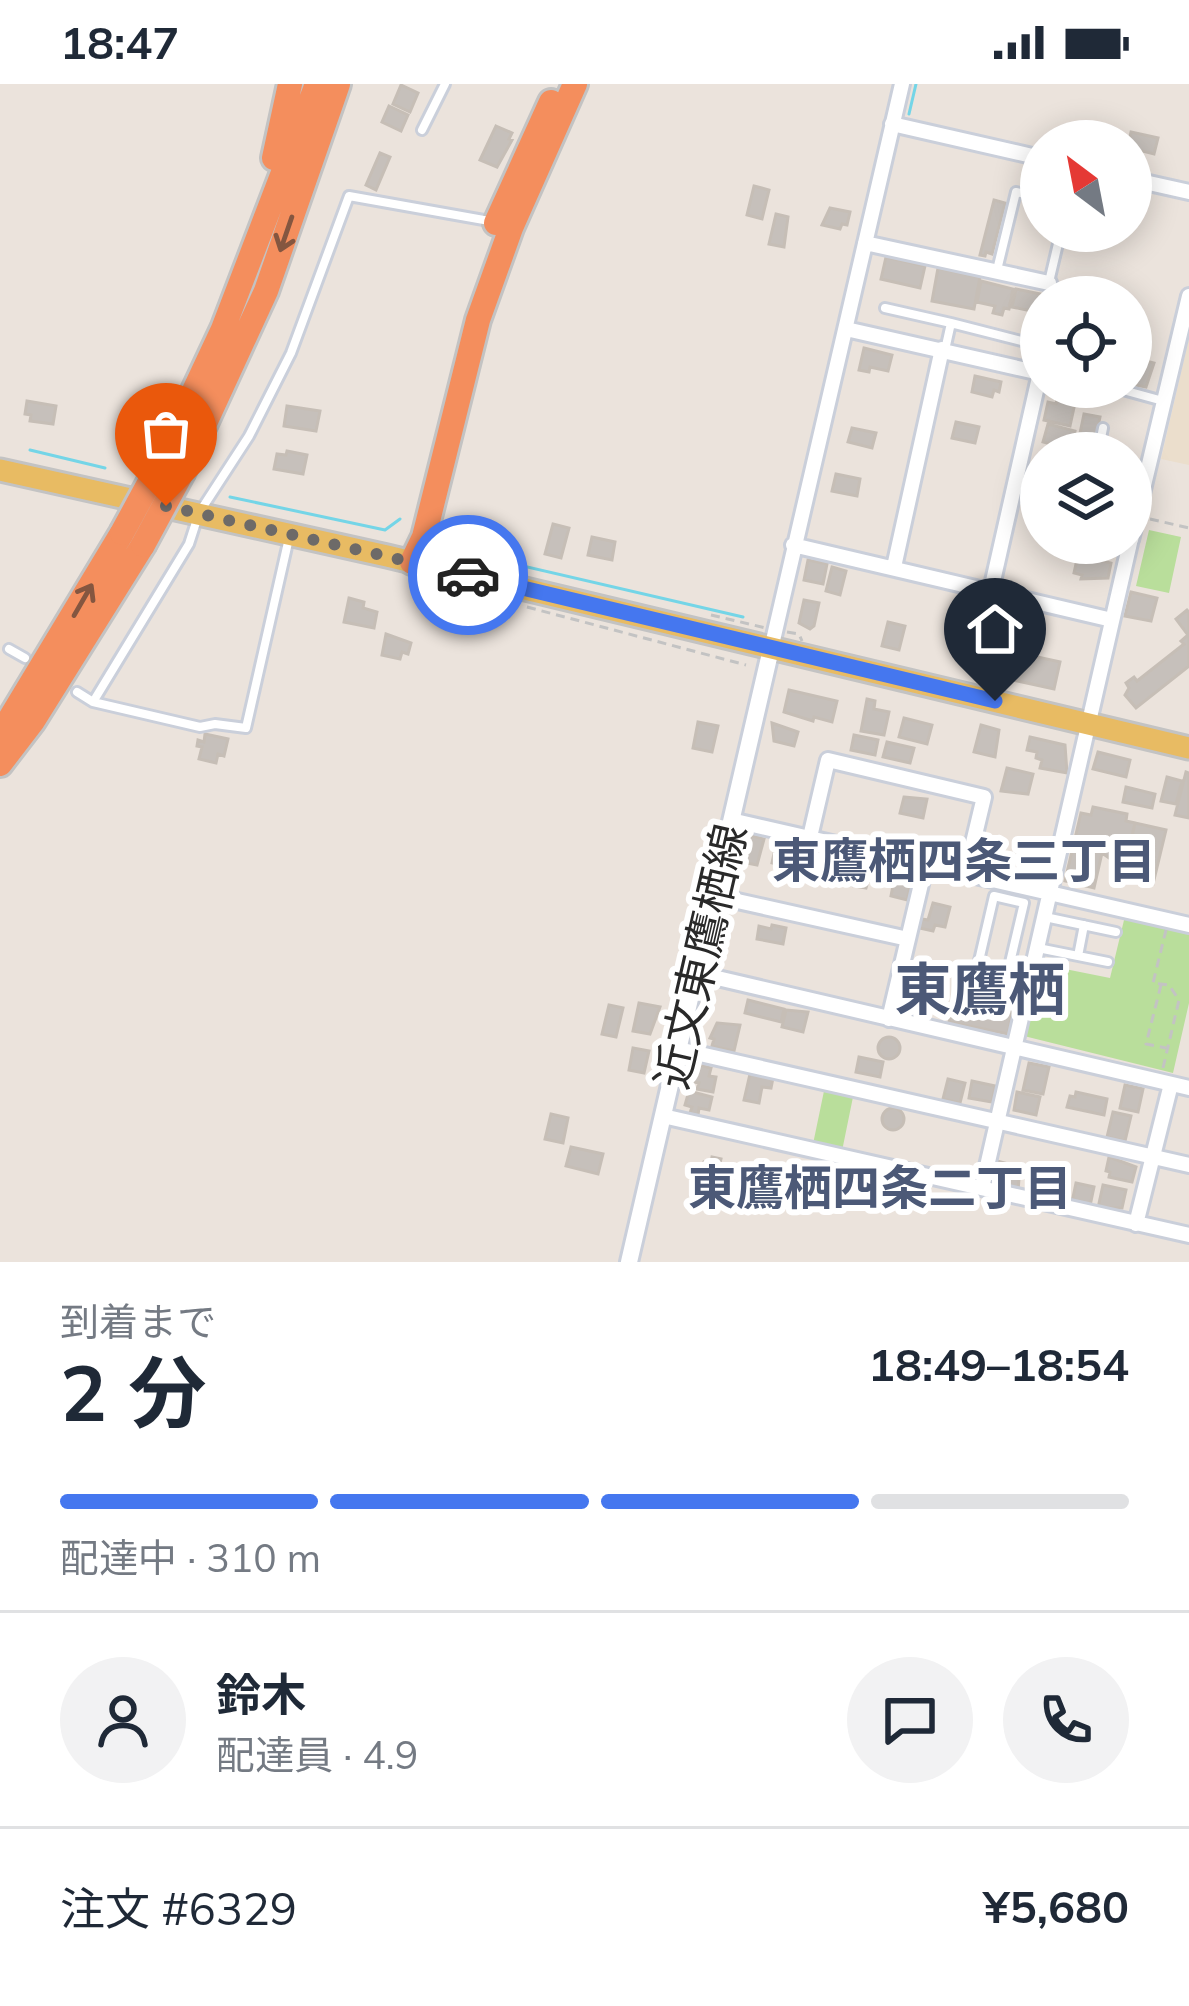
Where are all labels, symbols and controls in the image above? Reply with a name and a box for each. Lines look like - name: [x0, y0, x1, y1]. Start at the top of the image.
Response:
- text: 18:47: [60, 14, 179, 70]
- north arrow: [1020, 120, 1152, 252]
- map controls: [1020, 120, 1152, 564]
- one-way arrow: [273, 214, 295, 252]
- button: locate: [1020, 276, 1152, 408]
- pin: [115, 383, 217, 506]
- icon: bag: [133, 401, 199, 467]
- button: layers: [1020, 432, 1152, 564]
- courier: [408, 515, 528, 635]
- icon: car: [435, 542, 501, 608]
- pin: [944, 578, 1046, 701]
- one-way arrow: [72, 583, 96, 618]
- icon: home: [962, 596, 1028, 662]
- street label: 近文東鷹栖線: [642, 818, 758, 1094]
- district label: 東鷹栖四条三丁目: [772, 830, 1156, 890]
- district label: 東鷹栖: [895, 953, 1066, 1024]
- district label: 東鷹栖四条二丁目: [688, 1157, 1072, 1217]
- text: 到着まで: [60, 1297, 216, 1346]
- text: 18:49–18:54: [868, 1336, 1129, 1392]
- text: 2 分: [60, 1343, 206, 1441]
- text: 配達中 · 310 m: [60, 1533, 321, 1582]
- button: person: [60, 1657, 186, 1783]
- button: chat: [847, 1657, 973, 1783]
- button: phone: [1003, 1657, 1129, 1783]
- text: 鈴木: [216, 1666, 306, 1722]
- text: 配達員 · 4.9: [216, 1730, 418, 1779]
- text: ¥5,680: [983, 1878, 1129, 1934]
- text: 注文 #6329: [60, 1880, 297, 1936]

